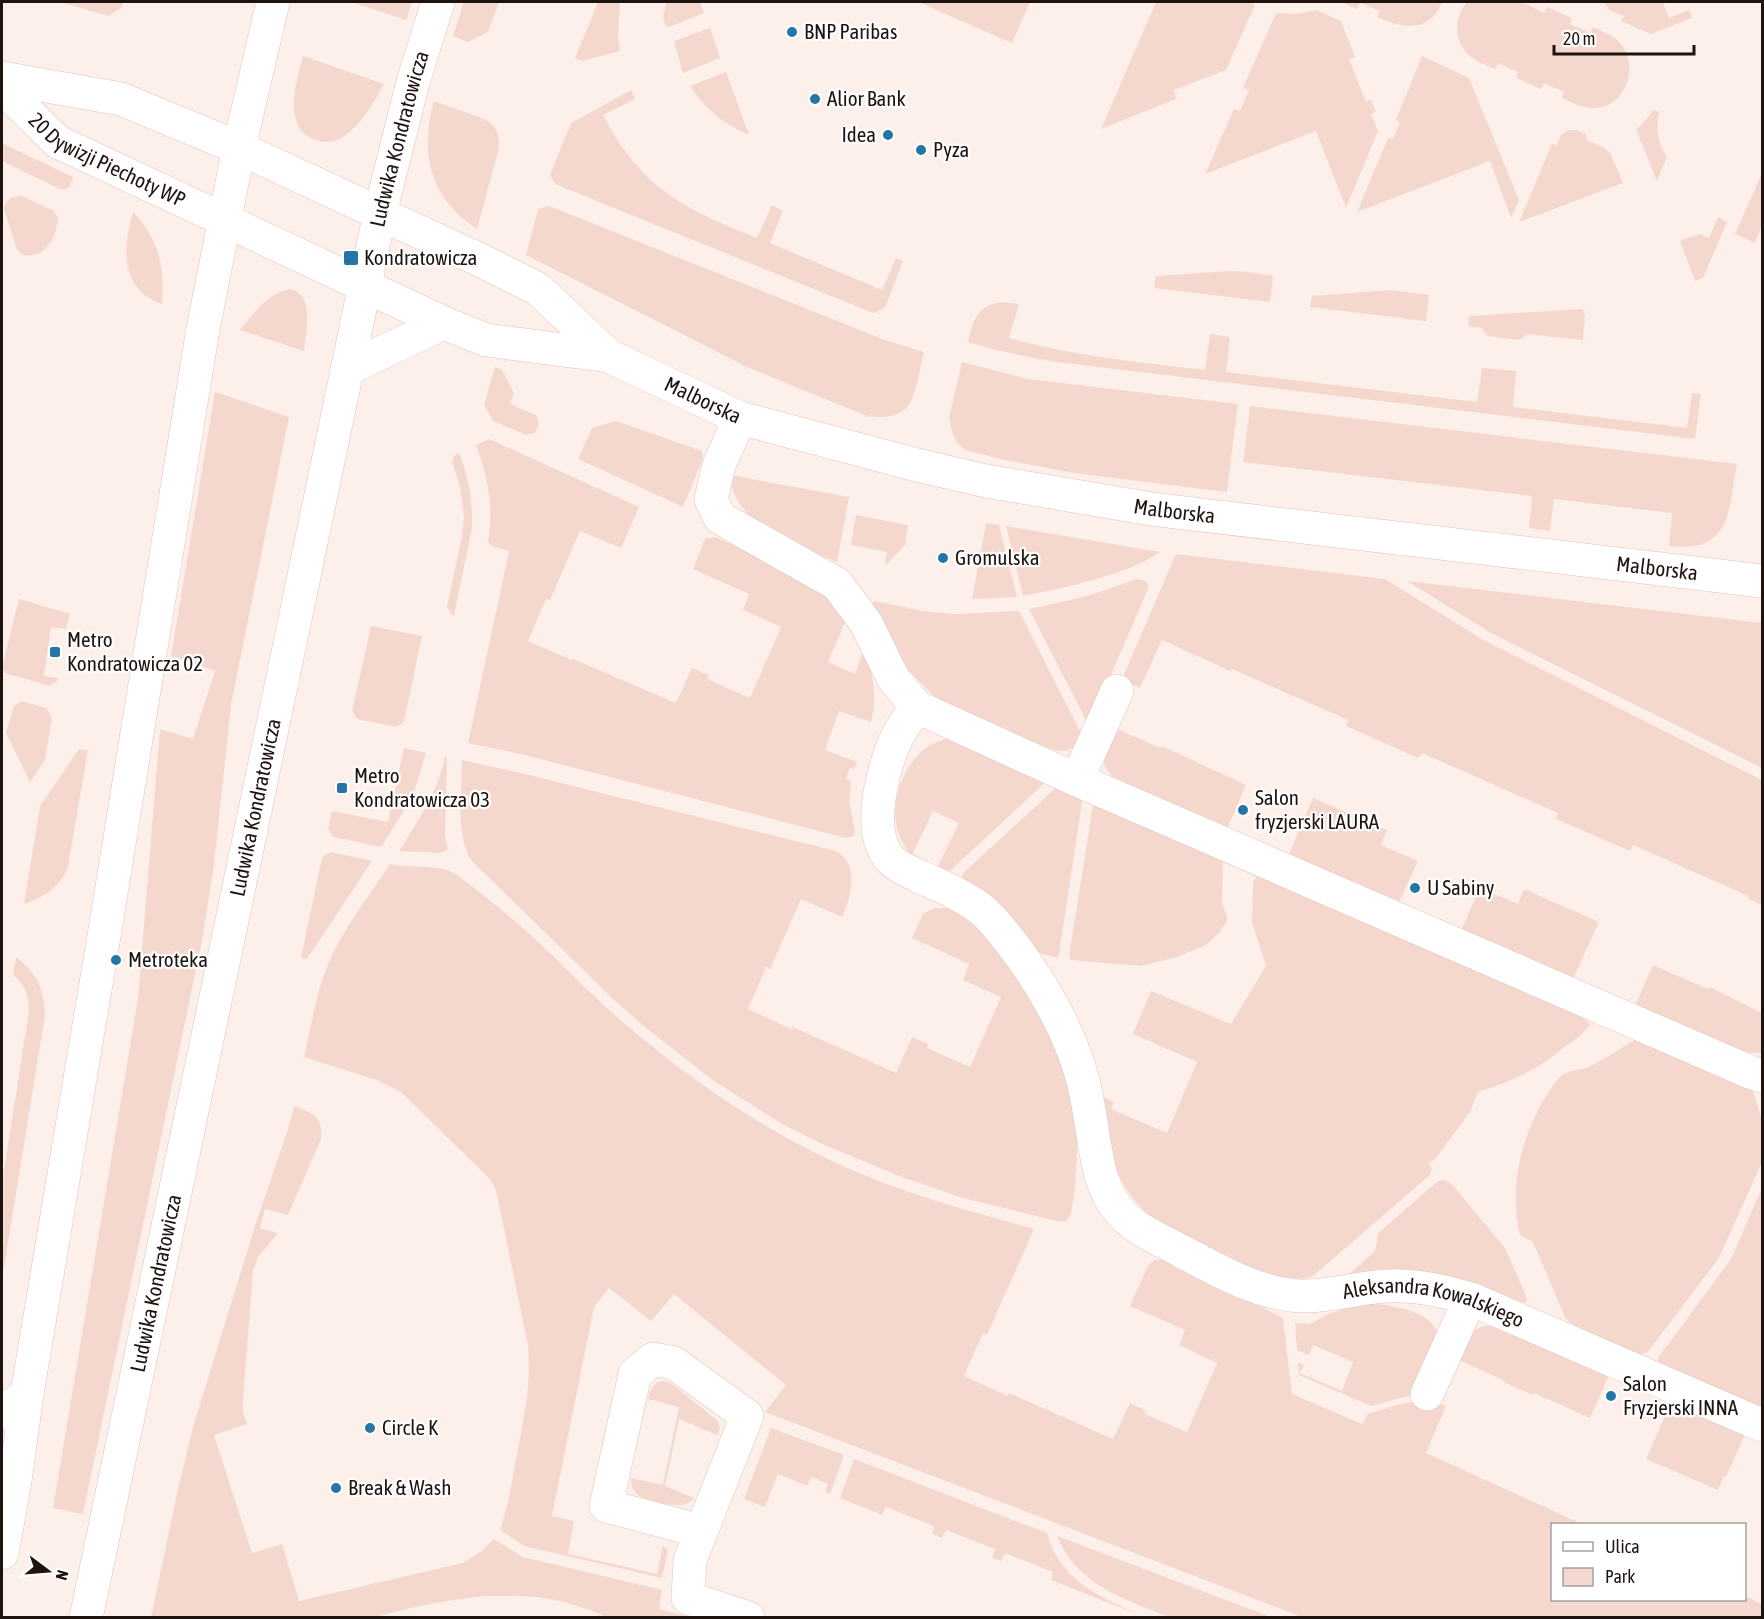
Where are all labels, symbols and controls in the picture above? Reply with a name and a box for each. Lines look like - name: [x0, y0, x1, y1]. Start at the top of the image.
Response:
- scale bar: [1554, 18, 1694, 56]
- place label: BNP Paribas: [804, 19, 897, 43]
- marker: BNP Paribas: [785, 25, 799, 39]
- text: 20 m: [1563, 28, 1595, 49]
- street label: Ludwika Kondratowicza: [364, 48, 433, 229]
- place label: Alior Bank: [827, 86, 906, 110]
- marker: Alior Bank: [808, 92, 822, 106]
- street label: 20 Dywizji Piechoty WP: [24, 107, 190, 211]
- place label: Idea: [841, 122, 876, 146]
- marker: Idea: [881, 128, 895, 142]
- place label: Pyza: [933, 137, 969, 161]
- marker: Pyza: [914, 143, 928, 157]
- place label: Kondratowicza: [364, 245, 477, 269]
- marker: Kondratowicza: [342, 249, 360, 267]
- street label: Malborska: [661, 371, 745, 428]
- street label: Malborska: [1132, 493, 1217, 527]
- place label: Gromulska: [955, 545, 1039, 569]
- marker: Gromulska: [936, 551, 950, 565]
- street label: Malborska: [1615, 551, 1699, 584]
- place label: Metro Kondratowicza 02: [67, 627, 203, 675]
- marker: Metro Kondratowicza 02: [48, 645, 62, 659]
- street label: Ludwika Kondratowicza: [224, 716, 285, 898]
- place label: Metro Kondratowicza 03: [354, 763, 490, 811]
- marker: Metro Kondratowicza 03: [335, 781, 349, 795]
- place label: Salon fryzjerski LAURA: [1255, 785, 1380, 833]
- marker: Salon fryzjerski LAURA: [1236, 803, 1250, 817]
- place label: U Sabiny: [1427, 875, 1495, 899]
- marker: U Sabiny: [1408, 881, 1422, 895]
- place label: Metroteka: [128, 947, 208, 971]
- marker: Metroteka: [109, 953, 123, 967]
- street label: Ludwika Kondratowicza: [125, 1192, 185, 1374]
- street label: Aleksandra Kowalskiego: [1341, 1273, 1528, 1332]
- place label: Salon Fryzjerski INNA: [1623, 1371, 1739, 1419]
- marker: Salon Fryzjerski INNA: [1604, 1389, 1618, 1403]
- place label: Circle K: [382, 1415, 439, 1439]
- marker: Circle K: [363, 1421, 377, 1435]
- place label: Break & Wash: [348, 1475, 451, 1499]
- marker: Break & Wash: [329, 1481, 343, 1495]
- legend: [1551, 1523, 1746, 1601]
- text: Ulica: [1605, 1536, 1640, 1557]
- north arrow: [18, 1541, 78, 1601]
- text: Park: [1605, 1566, 1635, 1587]
- text: N: [52, 1568, 72, 1582]

